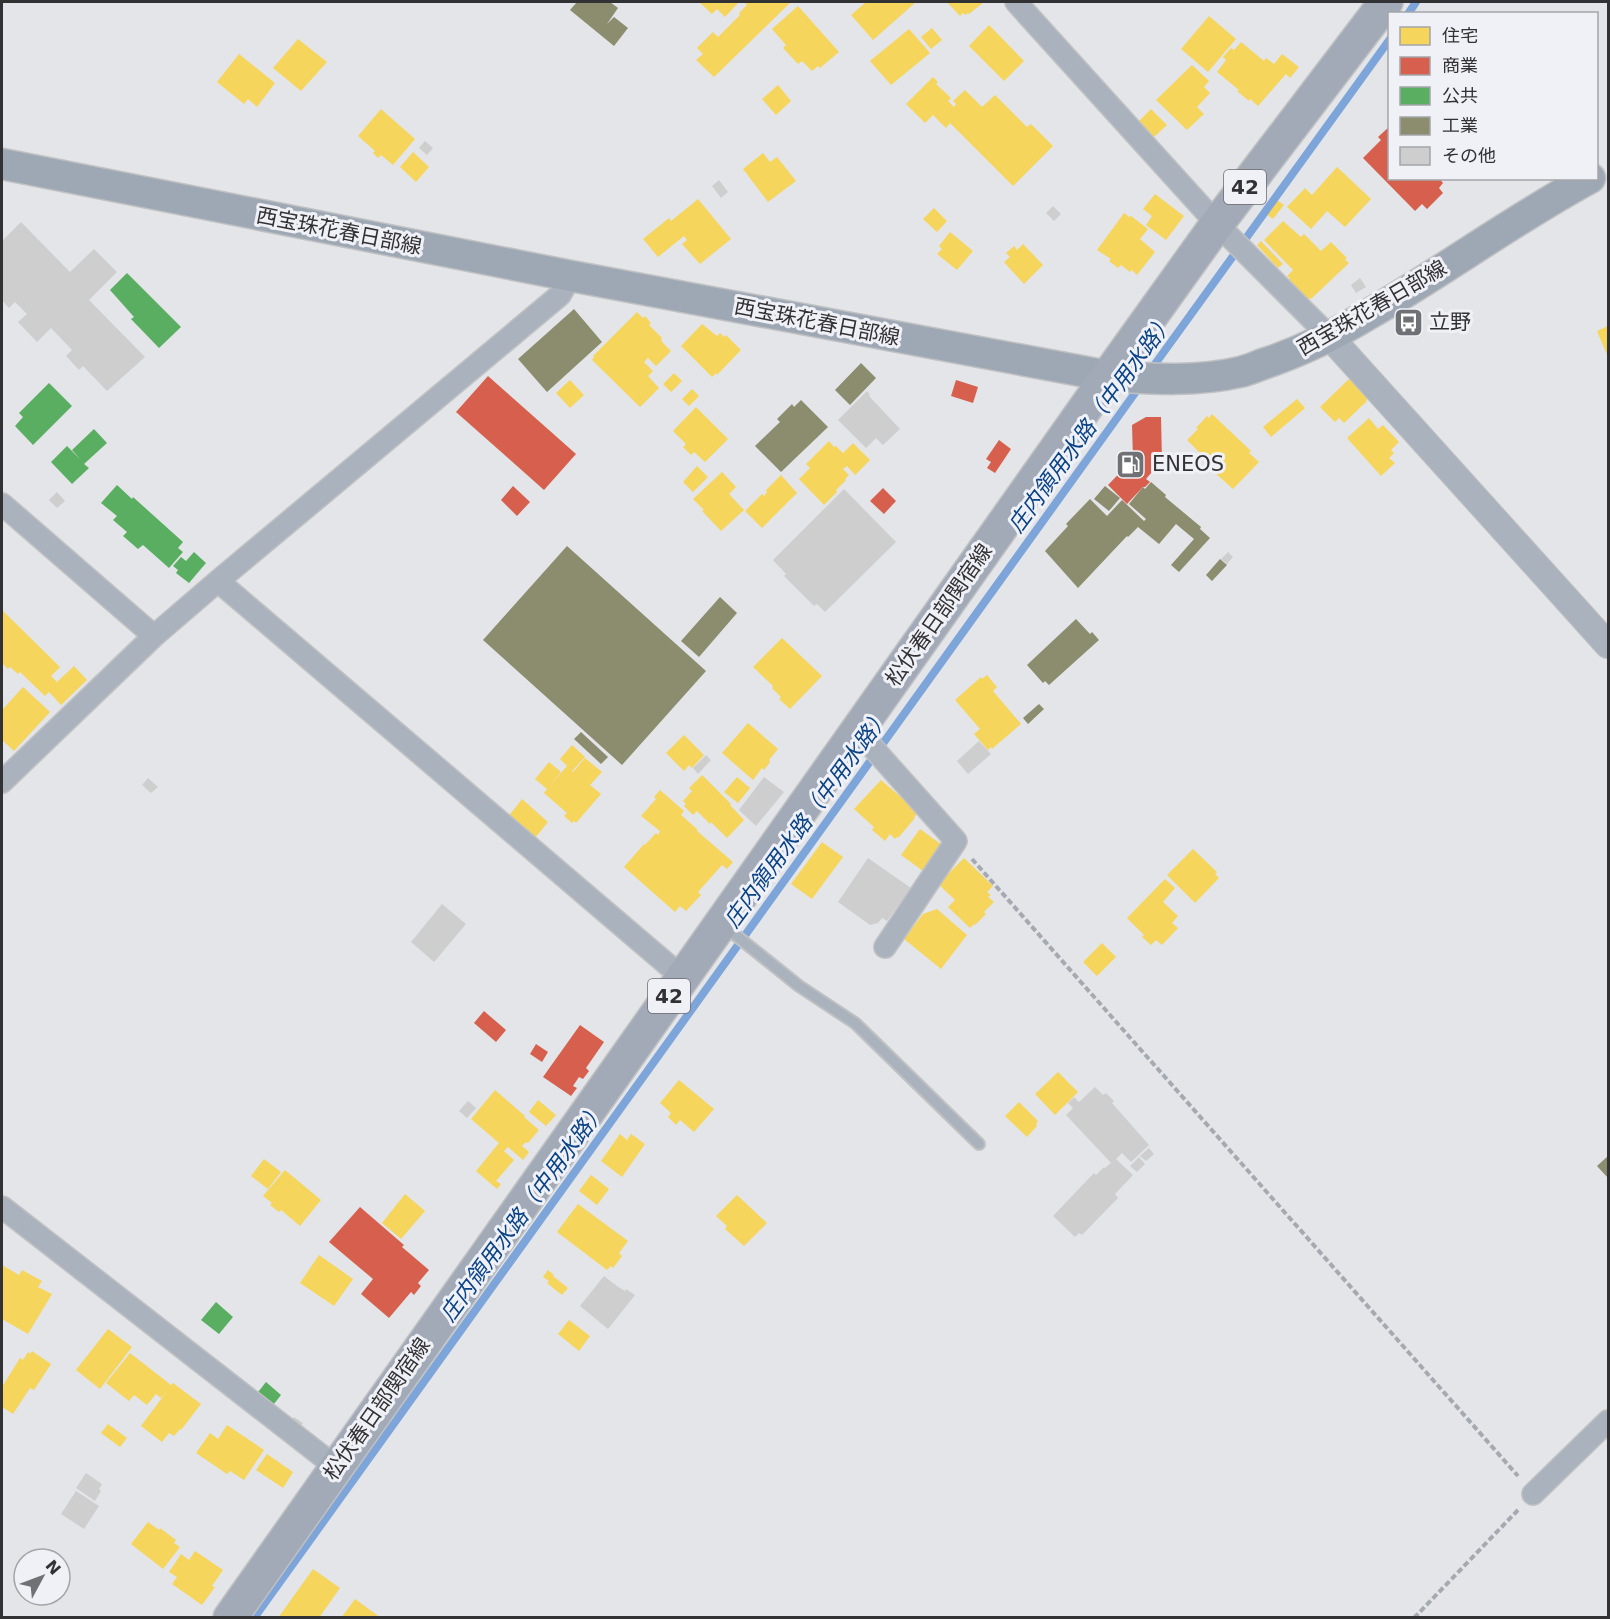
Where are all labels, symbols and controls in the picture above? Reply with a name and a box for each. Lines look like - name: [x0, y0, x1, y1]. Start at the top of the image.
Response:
- legend: [1388, 12, 1598, 180]
- text: 住宅: [1442, 25, 1478, 46]
- text: 商業: [1442, 55, 1478, 76]
- text: 公共: [1442, 85, 1478, 106]
- text: 工業: [1442, 115, 1478, 136]
- text: その他: [1442, 145, 1496, 166]
- road number: 42: [1224, 170, 1266, 204]
- street label: 西宝珠花春日部線: [254, 203, 424, 259]
- street label: 西宝珠花春日部線: [1293, 256, 1451, 360]
- street label: 西宝珠花春日部線: [732, 294, 902, 350]
- bus stop icon: 立野: [1392, 306, 1424, 338]
- water label: 庄内領用水路（中用水路）: [1003, 309, 1179, 537]
- place label: 立野: [1429, 310, 1471, 334]
- fuel station icon: ENEOS: [1115, 448, 1147, 480]
- place label: ENEOS: [1152, 452, 1224, 476]
- street label: 松伏春日部関宿線: [881, 539, 997, 691]
- water label: 庄内領用水路（中用水路）: [719, 704, 895, 932]
- road number: 42: [648, 979, 690, 1013]
- water label: 庄内領用水路（中用水路）: [435, 1098, 611, 1326]
- street label: 松伏春日部関宿線: [319, 1333, 435, 1485]
- north arrow: [12, 1547, 72, 1607]
- text: N: [41, 1556, 65, 1579]

